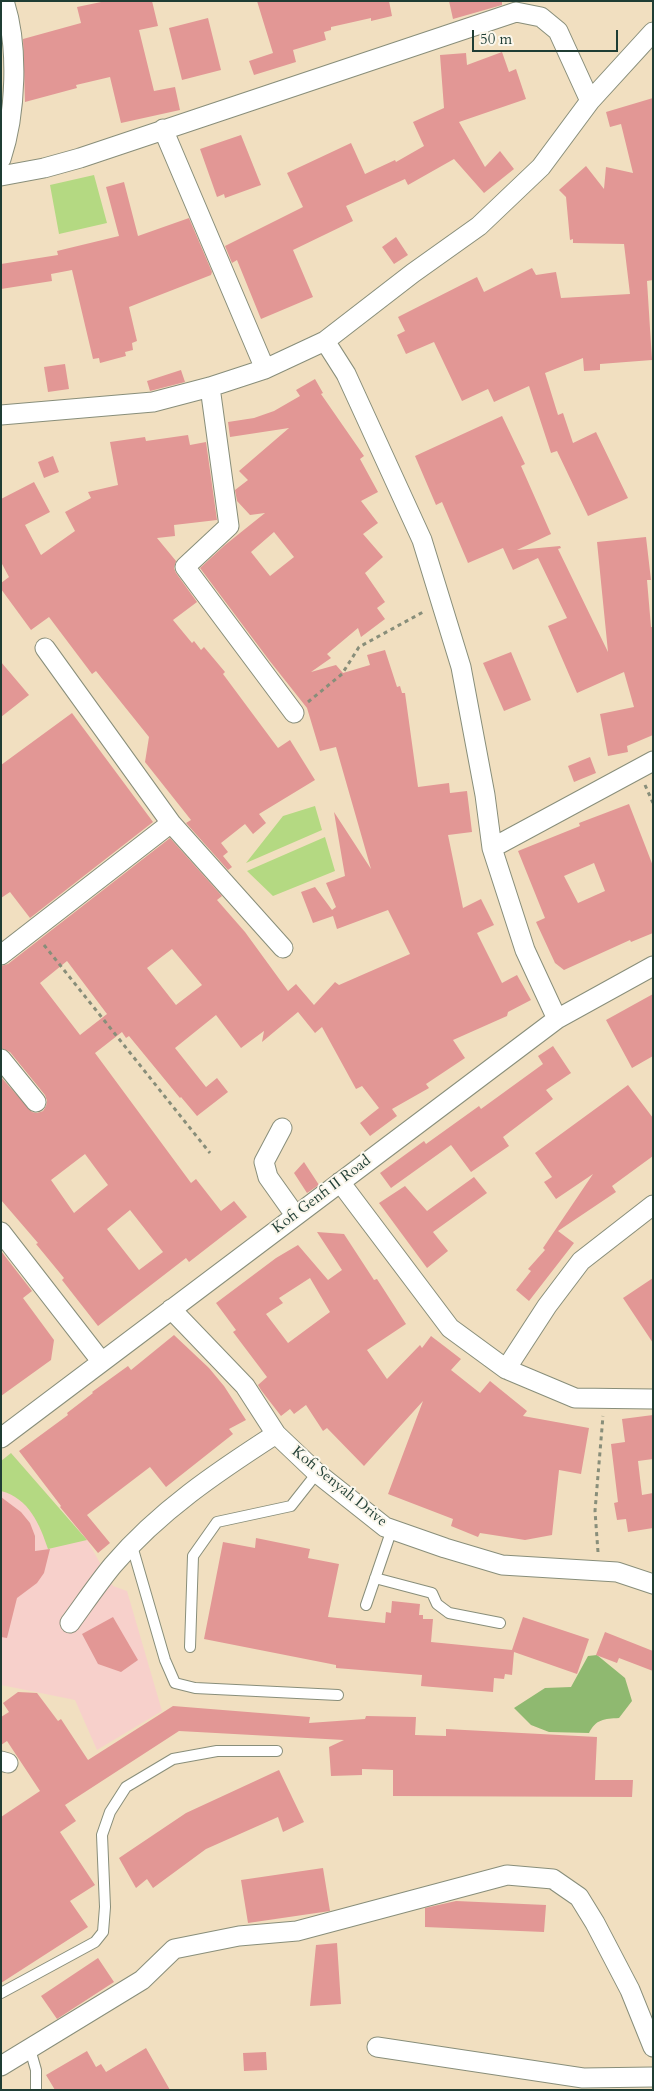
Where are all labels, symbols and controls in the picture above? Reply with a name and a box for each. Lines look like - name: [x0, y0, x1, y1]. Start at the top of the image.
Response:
- scale bar: [474, 20, 620, 52]
- text: 50 m: [480, 29, 512, 49]
- street label: Kofi Genfi II Road: [269, 1152, 375, 1238]
- street label: Kofi Senyah Drive: [288, 1443, 390, 1531]

